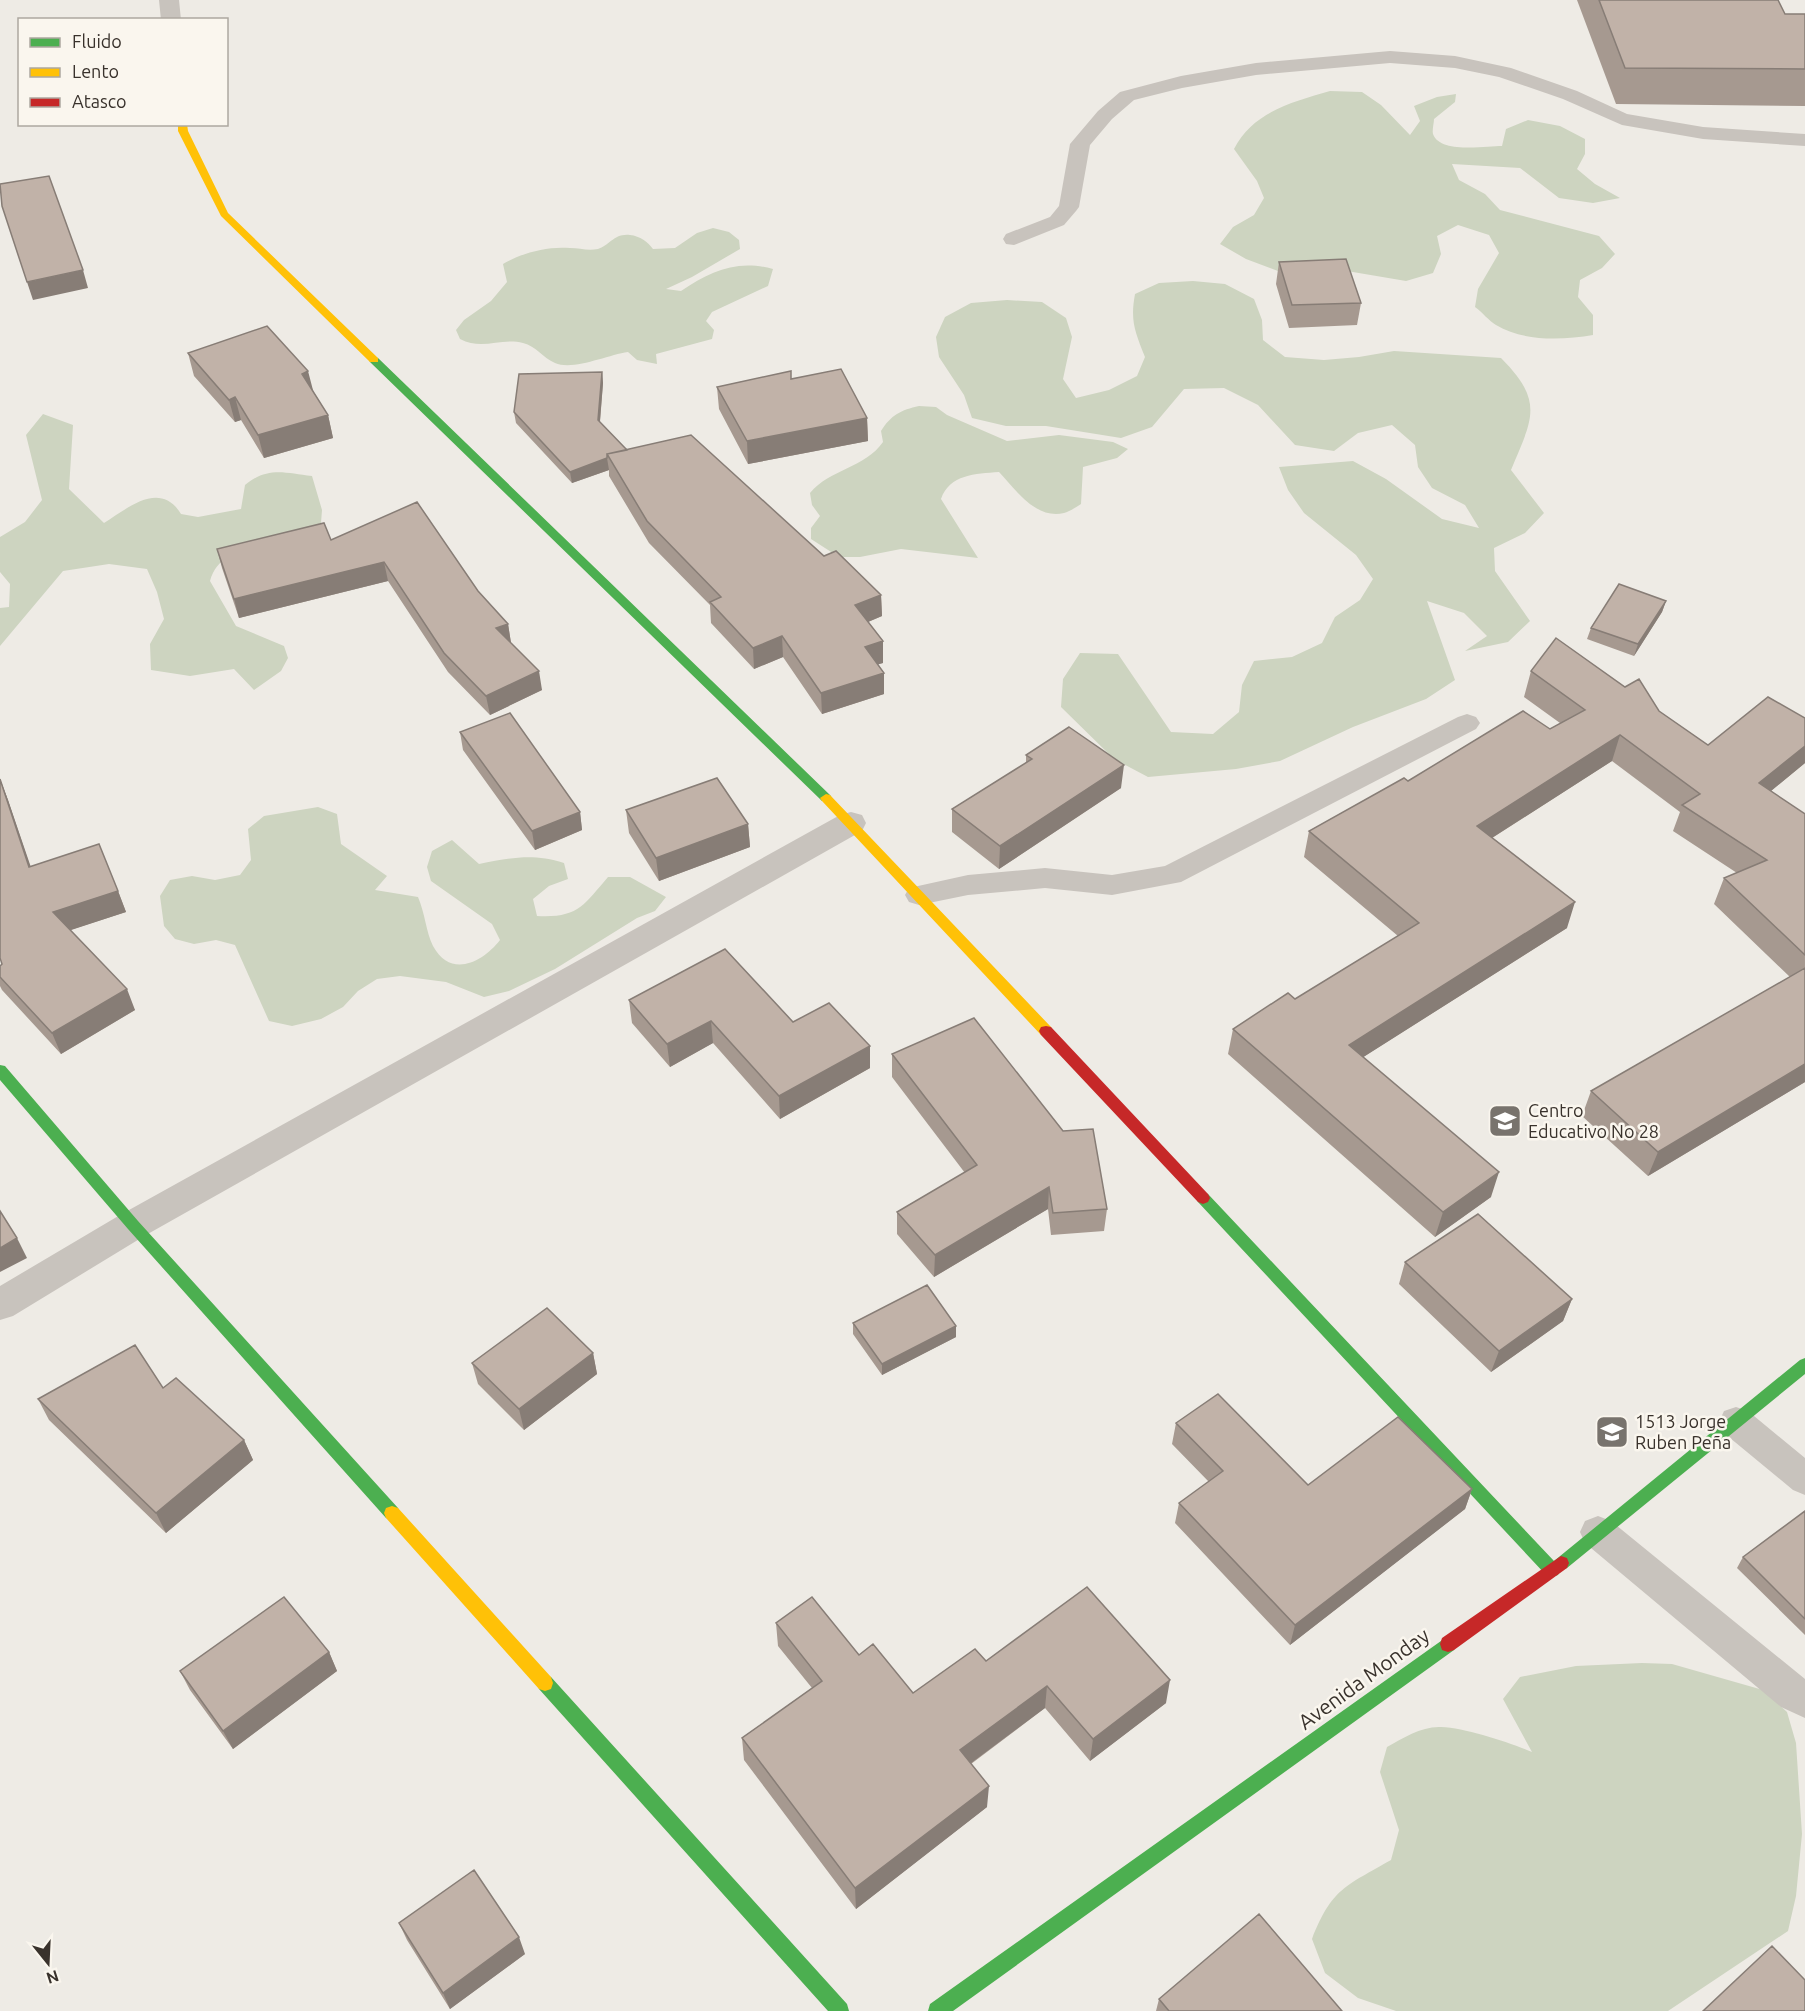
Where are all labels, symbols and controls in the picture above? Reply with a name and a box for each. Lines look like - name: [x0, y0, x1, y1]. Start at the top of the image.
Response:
- legend: [18, 18, 228, 126]
- text: Fluido: [72, 31, 122, 51]
- text: Lento: [72, 61, 119, 81]
- text: Atasco: [72, 91, 127, 111]
- place label: Centro Educativo No 28: [1528, 1100, 1659, 1141]
- school or university icon: Centro Educativo No 28: [1487, 1103, 1523, 1139]
- place label: 1513 Jorge Ruben Peña: [1635, 1411, 1731, 1452]
- school or university icon: 1513 Jorge Ruben Peña: [1594, 1414, 1630, 1450]
- street label: Avenida Monday: [1293, 1623, 1434, 1734]
- north arrow: [18, 1933, 78, 1993]
- text: N: [44, 1967, 61, 1988]

